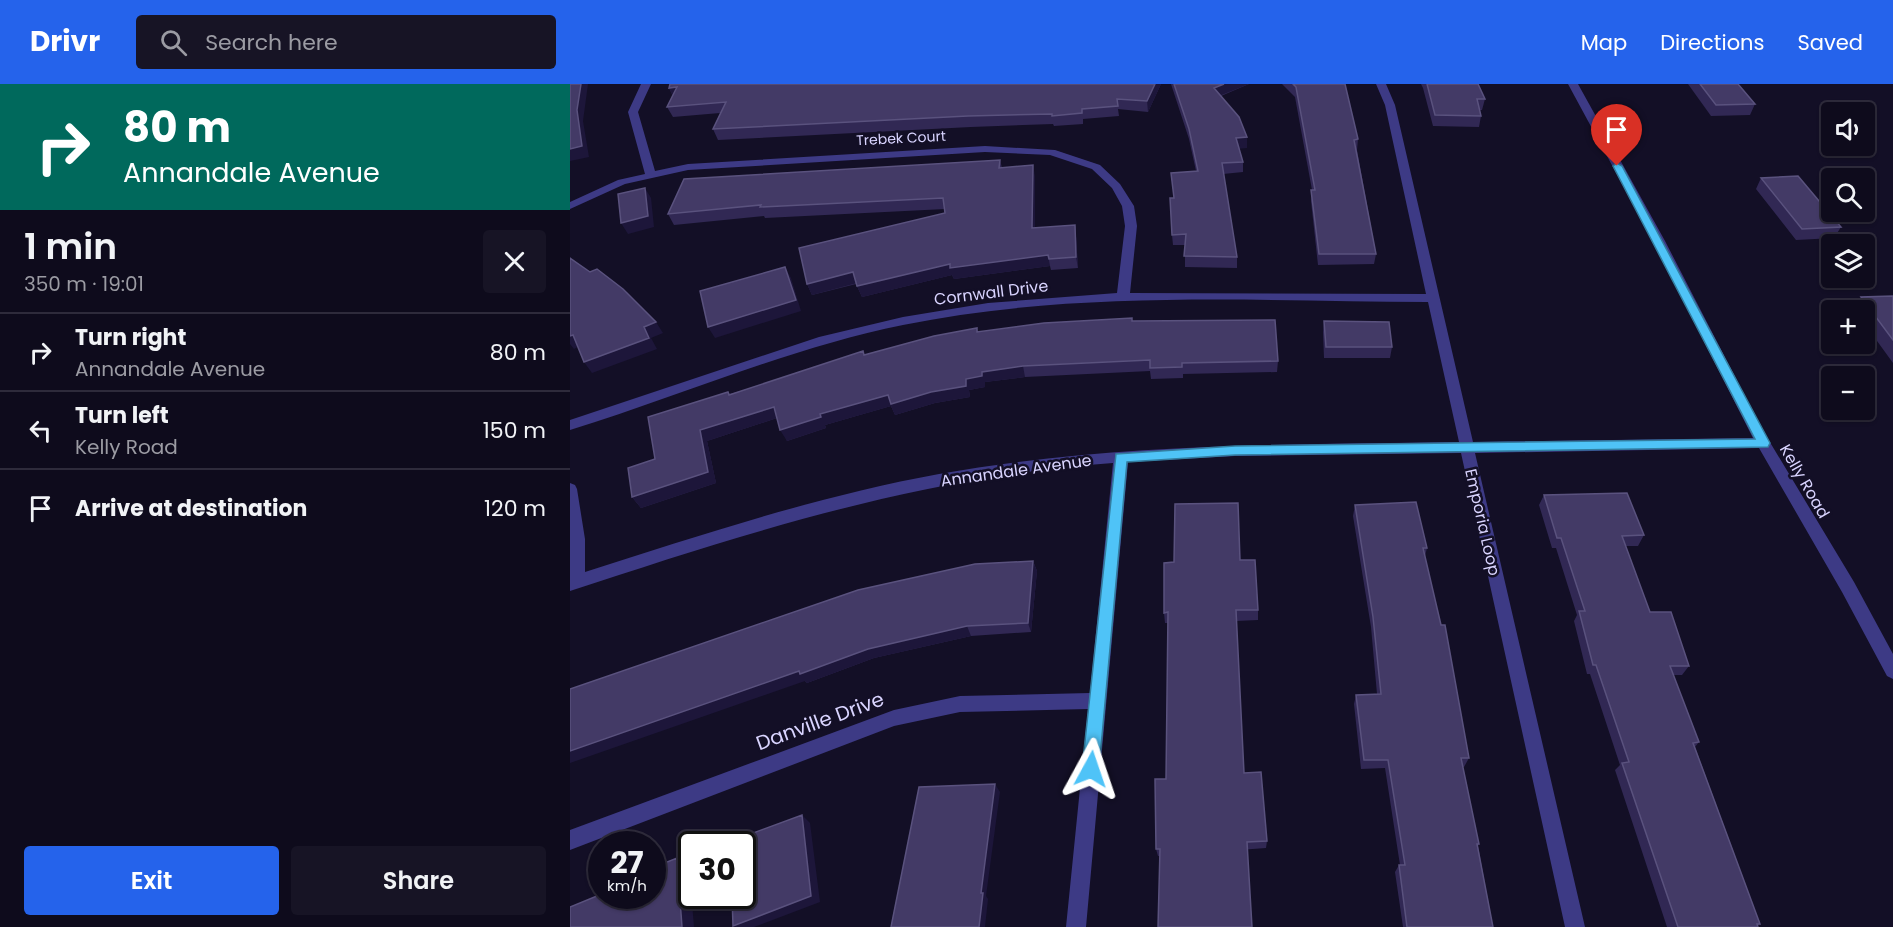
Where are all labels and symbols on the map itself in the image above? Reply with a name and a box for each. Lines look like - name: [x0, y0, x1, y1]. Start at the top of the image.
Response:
- pin: [1591, 104, 1642, 166]
- street label: Trebek Court: [856, 126, 946, 150]
- street label: Cornwall Drive: [933, 274, 1050, 311]
- street label: Kelly Road: [1774, 440, 1835, 523]
- street label: Annandale Avenue: [939, 449, 1093, 492]
- street label: Emporia Loop: [1459, 466, 1506, 578]
- street label: Danville Drive: [752, 685, 888, 757]
- position arrow: [1059, 737, 1123, 801]
- speed limit sign: 30: [678, 831, 756, 909]

